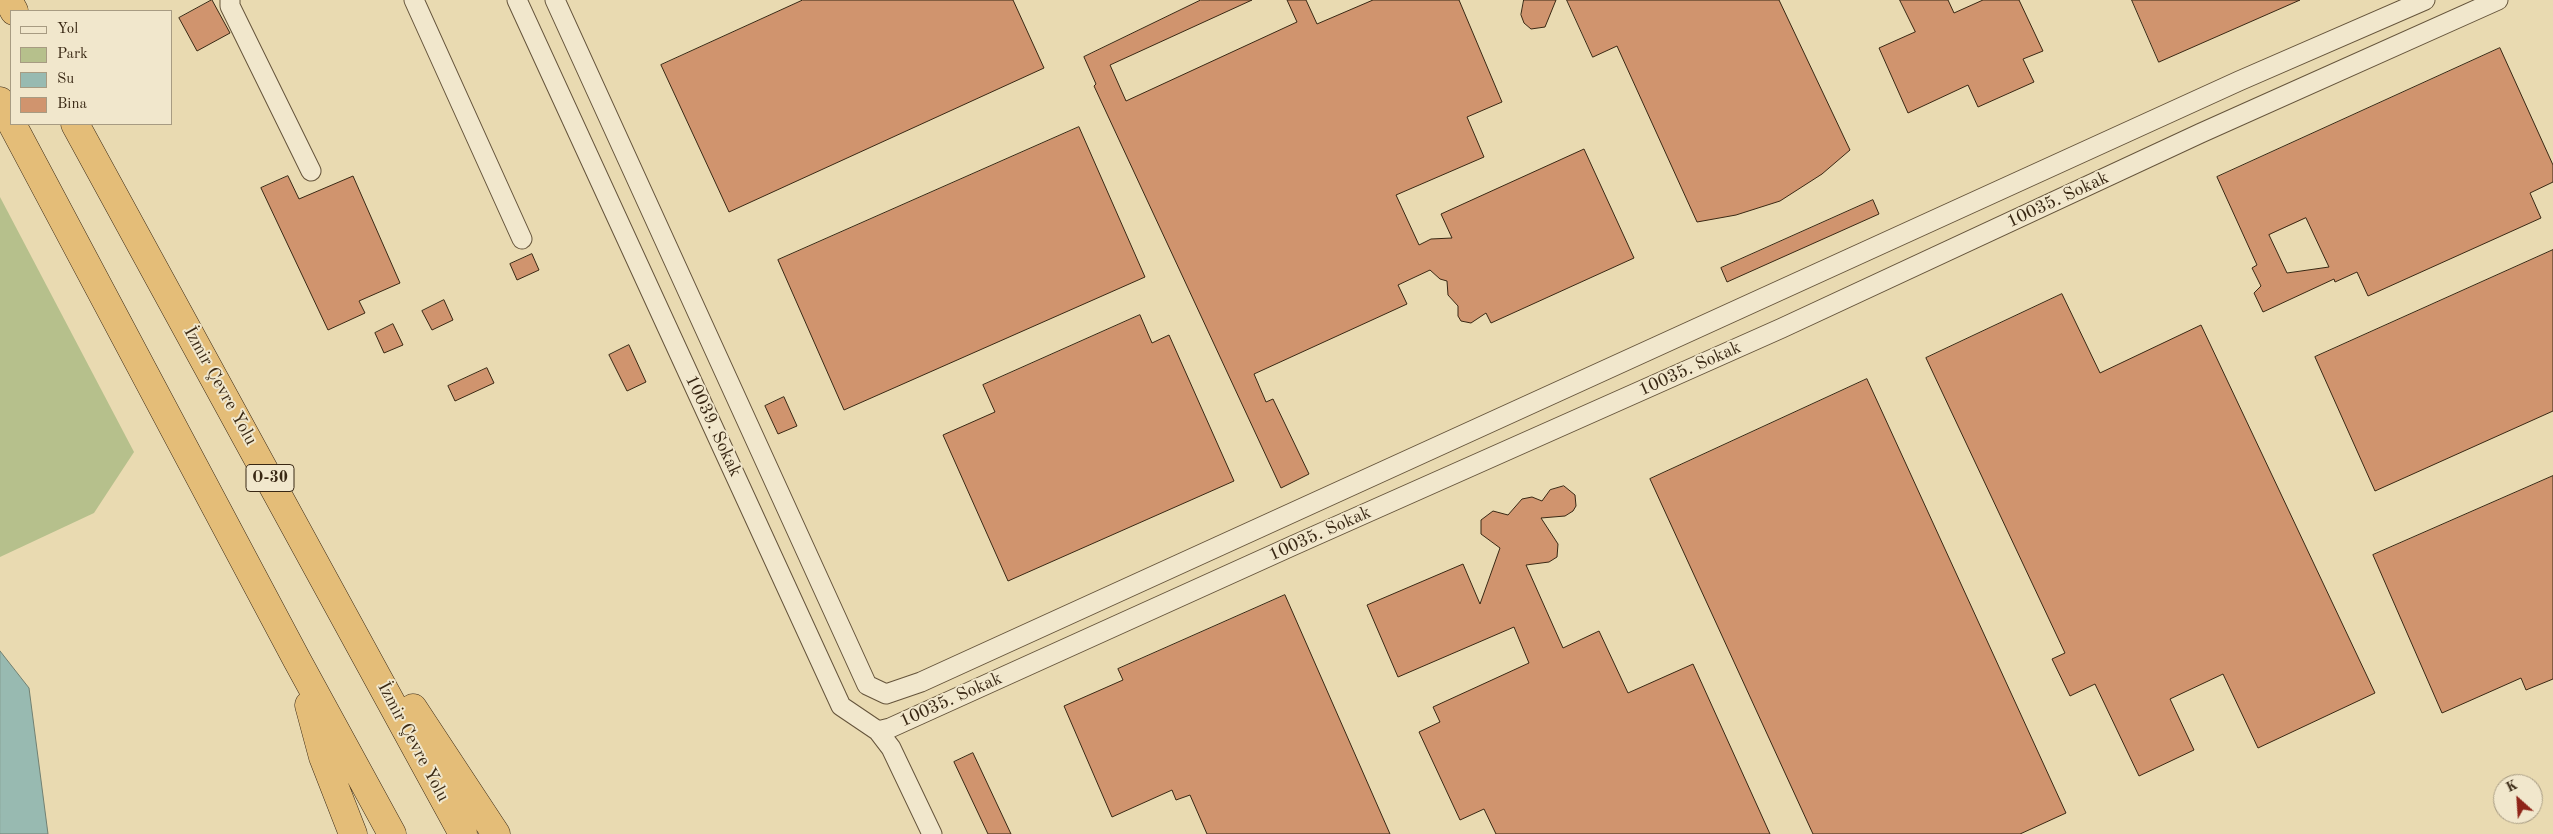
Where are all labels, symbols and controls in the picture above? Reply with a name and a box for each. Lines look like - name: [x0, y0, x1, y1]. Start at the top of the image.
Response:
- legend: [10, 10, 172, 125]
- text: Yol: [57, 22, 78, 37]
- text: Park: [57, 47, 88, 62]
- text: Su: [57, 72, 74, 87]
- text: Bina: [57, 97, 87, 112]
- street label: 10035. Sokak: [2004, 167, 2112, 233]
- street label: İzmir Çevre Yolu: [178, 323, 262, 449]
- street label: 10035. Sokak: [1635, 337, 1745, 401]
- street label: 10039. Sokak: [680, 372, 746, 480]
- road number: O-30: [246, 464, 294, 492]
- street label: 10035. Sokak: [1265, 502, 1375, 566]
- street label: 10035. Sokak: [896, 668, 1006, 732]
- street label: İzmir Çevre Yolu: [372, 678, 454, 806]
- north arrow: [2493, 774, 2543, 824]
- text: K: [2504, 778, 2520, 795]

